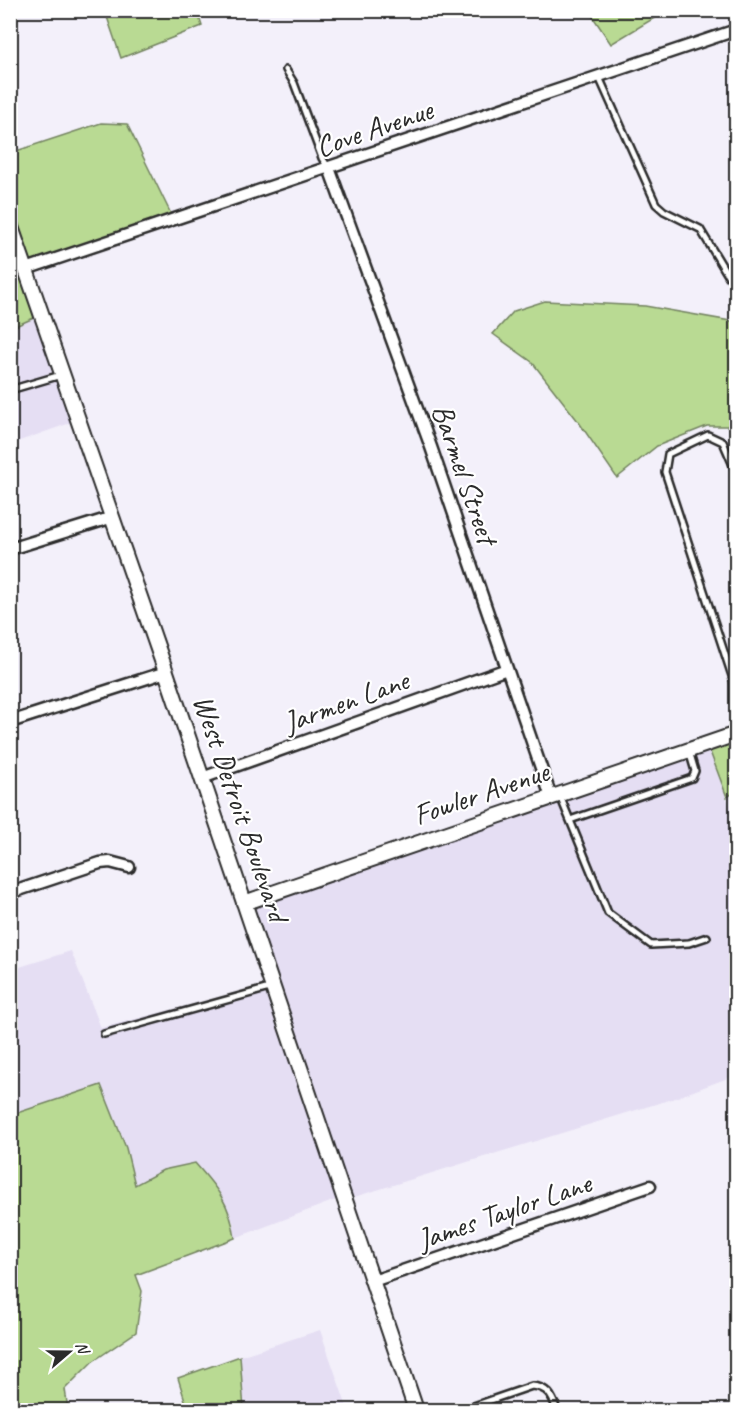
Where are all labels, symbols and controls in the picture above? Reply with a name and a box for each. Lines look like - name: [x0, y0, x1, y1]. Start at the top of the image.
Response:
- street label: Cove Avenue: [311, 90, 439, 166]
- street label: Barmel Street: [423, 399, 508, 553]
- street label: Jarmen Lane: [277, 660, 416, 742]
- street label: West Detroit Boulevard: [184, 690, 299, 930]
- street label: Fowler Avenue: [408, 751, 556, 834]
- street label: James Taylor Lane: [410, 1163, 598, 1259]
- north arrow: [39, 1322, 99, 1382]
- text: N: [71, 1339, 94, 1358]

